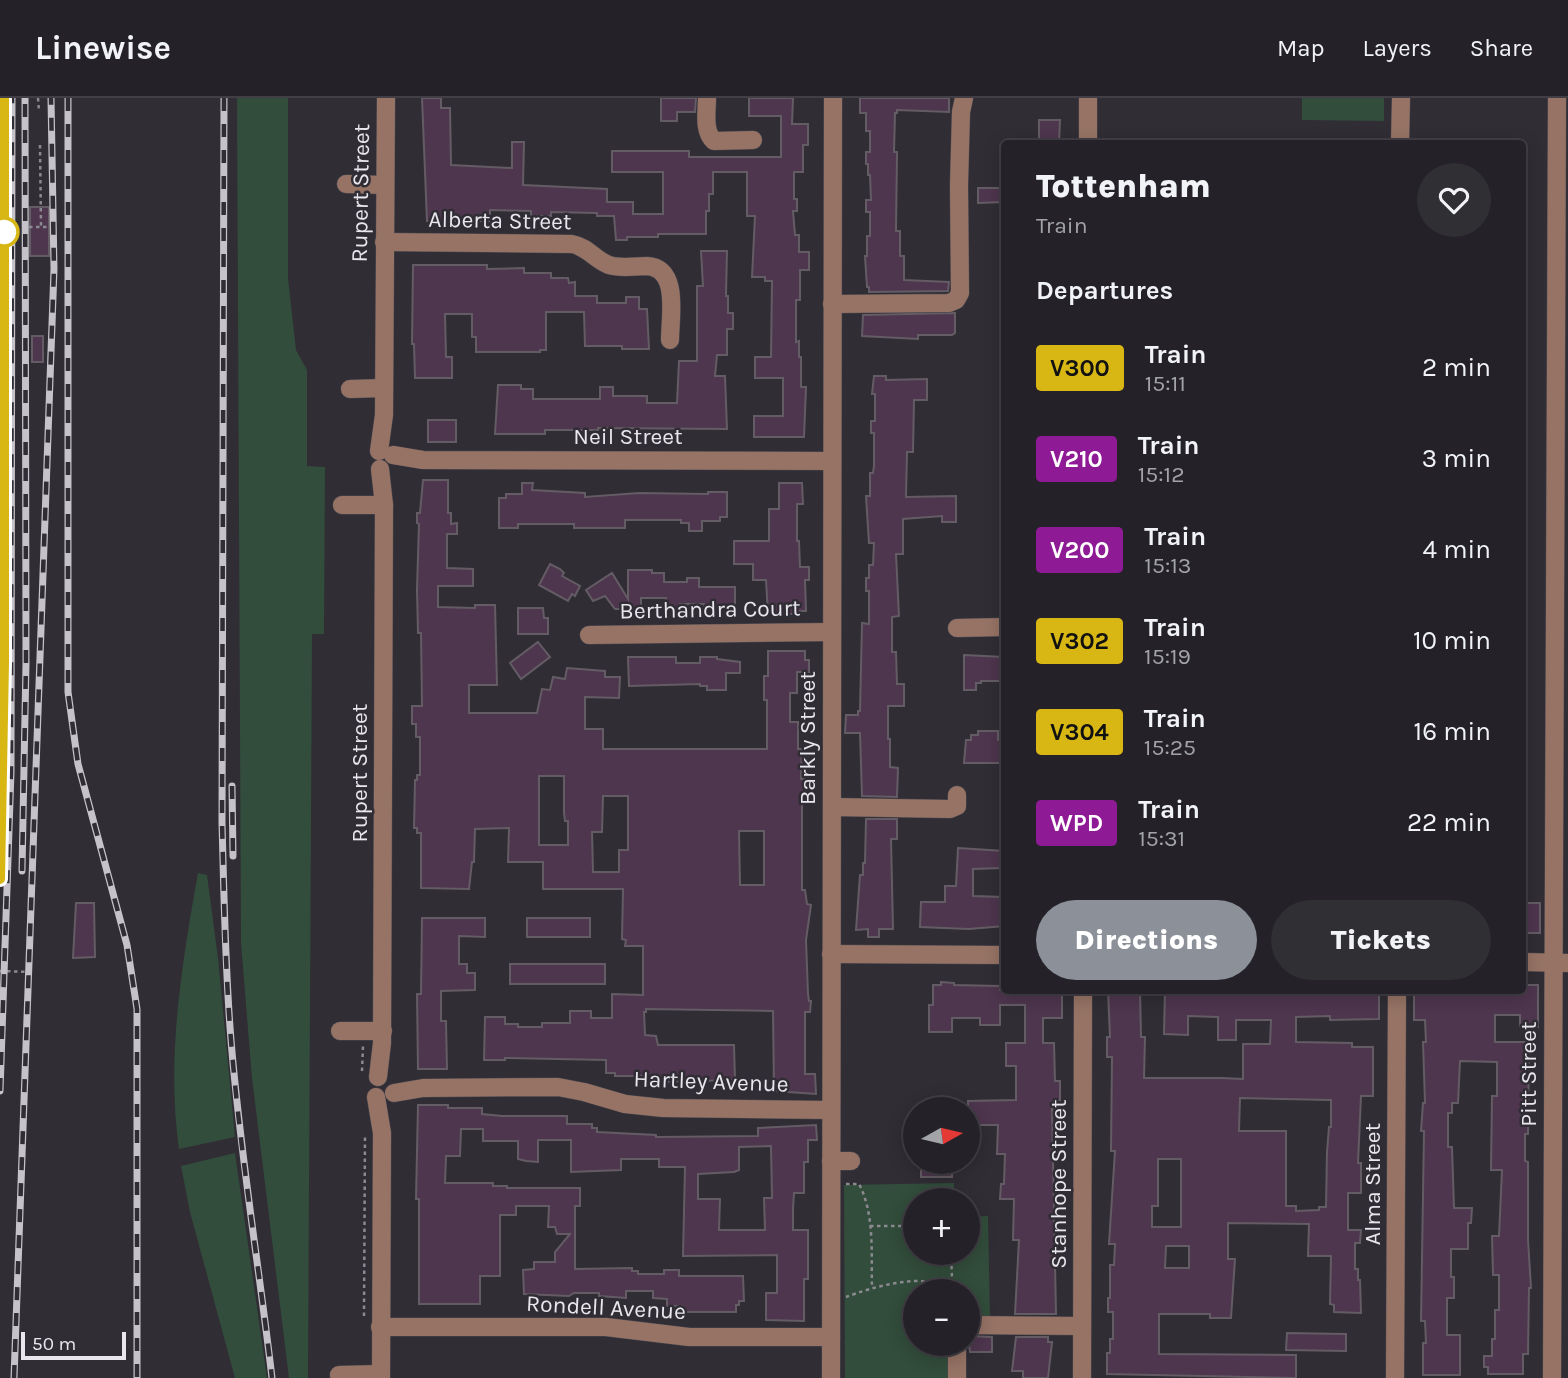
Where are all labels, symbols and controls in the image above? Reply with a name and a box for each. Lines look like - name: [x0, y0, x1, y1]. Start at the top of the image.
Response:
- text: Linewise: [35, 29, 171, 67]
- text: Map: [1277, 34, 1325, 62]
- text: Layers: [1363, 34, 1432, 62]
- text: Share: [1470, 34, 1533, 62]
- street label: Rupert Street: [346, 123, 375, 263]
- button: heart: [1417, 163, 1491, 237]
- text: Tottenham: [1036, 167, 1211, 205]
- street label: Alberta Street: [428, 206, 572, 235]
- text: Train: [1036, 212, 1088, 239]
- unlabelled marker: [0, 217, 19, 247]
- text: Departures: [1036, 275, 1173, 306]
- text: Train: [1145, 339, 1207, 370]
- text: 2 min: [1422, 352, 1491, 383]
- text: V300: [1050, 354, 1110, 382]
- text: 15:11: [1145, 370, 1186, 397]
- street label: Neil Street: [573, 423, 683, 450]
- text: Train: [1138, 430, 1199, 461]
- text: 3 min: [1422, 443, 1491, 474]
- text: V210: [1050, 445, 1103, 473]
- text: 15:12: [1138, 461, 1185, 488]
- text: Train: [1144, 521, 1206, 552]
- text: 4 min: [1423, 534, 1491, 565]
- text: V200: [1050, 536, 1109, 564]
- text: 15:13: [1144, 552, 1191, 579]
- street label: Berthandra Court: [619, 594, 801, 625]
- text: Train: [1144, 612, 1206, 643]
- text: 10 min: [1413, 625, 1491, 656]
- text: V302: [1050, 627, 1109, 655]
- text: 15:19: [1144, 643, 1191, 670]
- street label: Barkly Street: [794, 671, 821, 805]
- street label: Rupert Street: [346, 703, 373, 842]
- text: Train: [1144, 703, 1206, 734]
- text: 16 min: [1414, 716, 1491, 747]
- text: V304: [1050, 718, 1109, 746]
- text: 15:25: [1144, 734, 1196, 761]
- text: Train: [1138, 794, 1200, 825]
- text: 22 min: [1407, 807, 1491, 838]
- text: WPD: [1050, 809, 1103, 837]
- text: 15:31: [1138, 825, 1185, 852]
- button: Directions: [1036, 900, 1257, 980]
- button: Tickets: [1271, 900, 1491, 980]
- street label: Pitt Street: [1515, 1021, 1542, 1127]
- street label: Hartley Avenue: [633, 1065, 789, 1098]
- north arrow: [903, 1097, 980, 1174]
- map controls: [903, 1097, 980, 1356]
- street label: Stanhope Street: [1045, 1099, 1072, 1269]
- street label: Alma Street: [1359, 1122, 1386, 1245]
- button: +: [903, 1188, 980, 1265]
- button: −: [903, 1279, 980, 1356]
- street label: Rondell Avenue: [525, 1290, 687, 1325]
- scale bar: [21, 1329, 126, 1361]
- text: 50 m: [32, 1333, 76, 1355]

